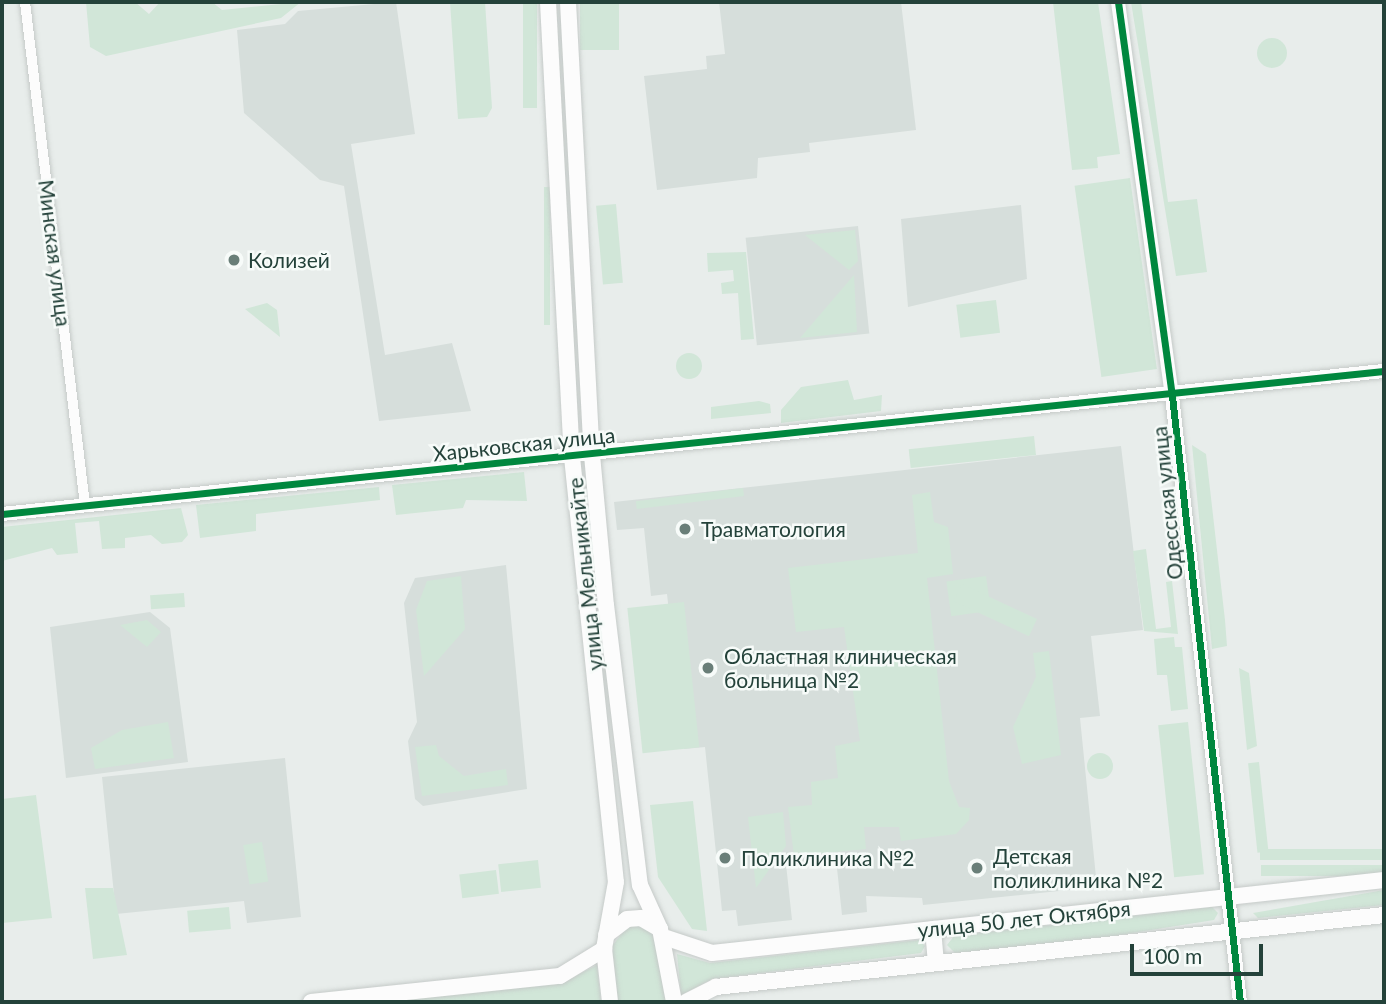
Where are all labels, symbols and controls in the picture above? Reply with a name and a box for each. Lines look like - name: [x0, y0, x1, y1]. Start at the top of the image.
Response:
- street label: Минская улица: [33, 178, 77, 328]
- place label: Колизей: [248, 247, 330, 273]
- marker: Колизей: [226, 252, 242, 268]
- street label: Харьковская улица: [432, 422, 616, 466]
- street label: Одесская улица: [1146, 425, 1188, 581]
- street label: улица Мельникайте: [562, 476, 608, 672]
- place label: Травматология: [701, 516, 846, 542]
- marker: Травматология: [675, 519, 695, 539]
- place label: Областная клиническая больница №2: [724, 643, 957, 693]
- marker: Областная клиническая больница №2: [698, 658, 718, 678]
- place label: Детская поликлиника №2: [993, 843, 1163, 893]
- place label: Поликлиника №2: [741, 845, 914, 871]
- marker: Поликлиника №2: [715, 848, 735, 868]
- marker: Детская поликлиника №2: [967, 858, 987, 878]
- street label: улица 50 лет Октября: [916, 895, 1132, 943]
- scale bar: [1134, 930, 1267, 974]
- text: 100 m: [1143, 943, 1202, 968]

